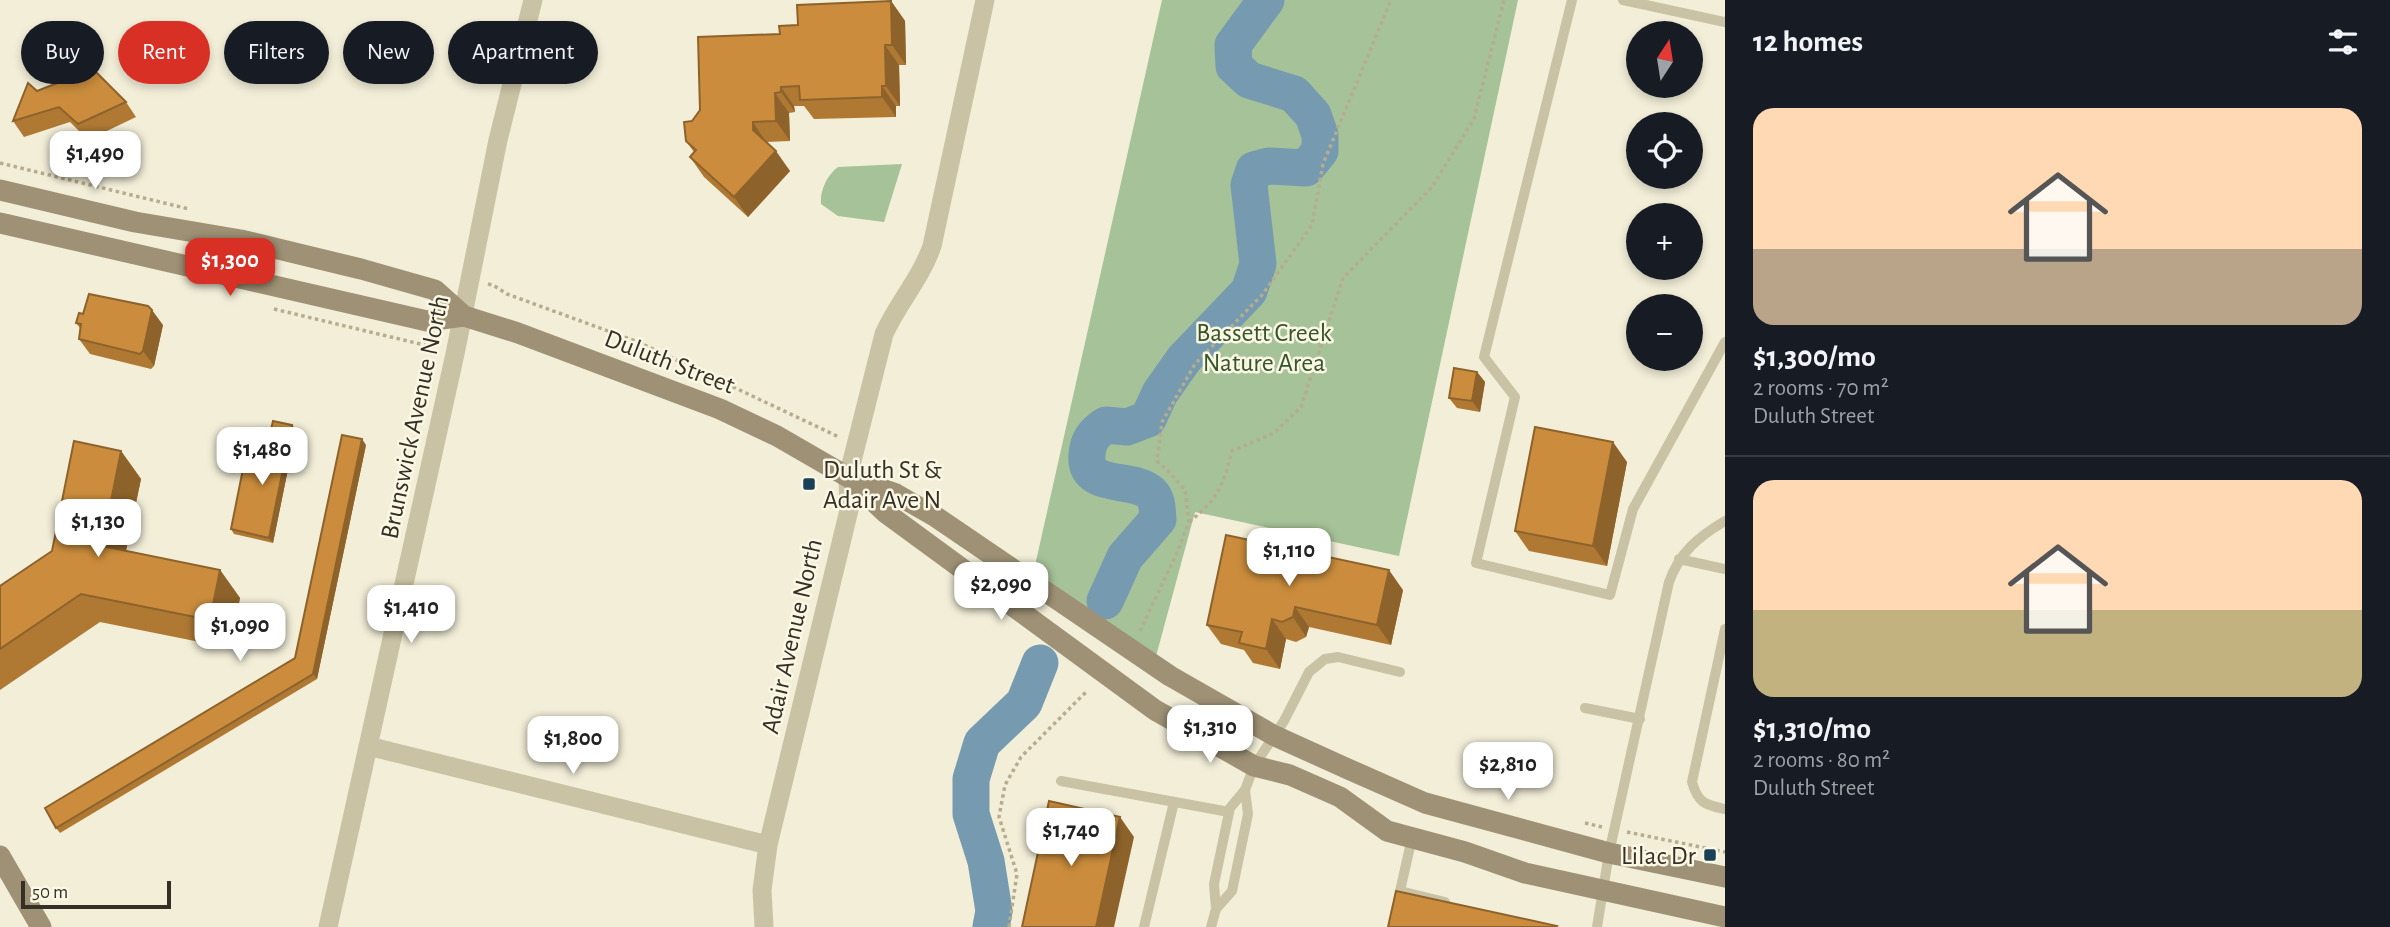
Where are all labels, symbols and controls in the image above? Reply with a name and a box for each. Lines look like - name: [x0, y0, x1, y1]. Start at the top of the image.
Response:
- chip: Buy: [21, 21, 104, 84]
- chip: Rent: [118, 21, 210, 84]
- chip: Filters: [224, 21, 329, 84]
- chip: New: [343, 21, 434, 84]
- chip: Apartment: [448, 21, 598, 84]
- north arrow: [1626, 21, 1703, 98]
- map controls: [1626, 21, 1703, 371]
- icon: filters: [2324, 23, 2362, 61]
- text: 12 homes: [1753, 27, 1863, 57]
- button: locate: [1626, 112, 1703, 189]
- pin: $1,490: [38, 132, 152, 191]
- text: $1,490: [66, 142, 124, 165]
- icon: home: [1995, 154, 2121, 280]
- button: +: [1626, 203, 1703, 280]
- pin: $1,300: [173, 238, 287, 298]
- text: $1,300: [201, 249, 259, 272]
- street label: Brunswick Avenue North: [376, 293, 453, 541]
- button: −: [1626, 294, 1703, 371]
- park label: Bassett Creek Nature Area: [1196, 320, 1332, 376]
- street label: Duluth Street: [601, 325, 738, 399]
- text: $1,300/mo: [1753, 342, 1876, 372]
- text: 2 rooms · 70 m²: [1753, 377, 1889, 400]
- text: Duluth Street: [1753, 405, 1874, 428]
- pin: $1,480: [205, 428, 319, 487]
- text: $1,480: [233, 438, 291, 461]
- place label: Duluth St & Adair Ave N: [823, 457, 942, 513]
- marker: Duluth St & Adair Ave N: [801, 476, 817, 492]
- pin: $1,130: [41, 500, 155, 559]
- text: $1,130: [71, 510, 125, 533]
- icon: home: [1995, 526, 2121, 652]
- pin: $1,110: [1232, 528, 1346, 588]
- street label: Adair Avenue North: [757, 536, 827, 736]
- text: $1,110: [1263, 539, 1315, 562]
- pin: $2,090: [944, 562, 1058, 622]
- text: $2,090: [970, 573, 1032, 596]
- pin: $1,410: [354, 586, 468, 645]
- text: $1,410: [383, 596, 439, 619]
- pin: $1,090: [183, 604, 297, 663]
- text: $1,090: [211, 614, 269, 637]
- pin: $1,310: [1153, 706, 1267, 765]
- text: $1,310/mo: [1753, 714, 1871, 744]
- pin: $1,800: [516, 716, 630, 776]
- text: $1,310: [1183, 716, 1237, 739]
- text: $1,800: [543, 727, 603, 750]
- pin: $2,810: [1451, 742, 1565, 802]
- text: 2 rooms · 80 m²: [1753, 749, 1890, 772]
- text: $2,810: [1479, 753, 1537, 776]
- text: Duluth Street: [1753, 777, 1874, 800]
- pin: $1,740: [1014, 808, 1128, 868]
- text: $1,740: [1042, 819, 1100, 842]
- place label: Lilac Dr: [1621, 843, 1697, 869]
- marker: Lilac Dr: [1702, 847, 1718, 863]
- scale bar: [21, 878, 172, 910]
- text: 50 m: [32, 883, 68, 902]

